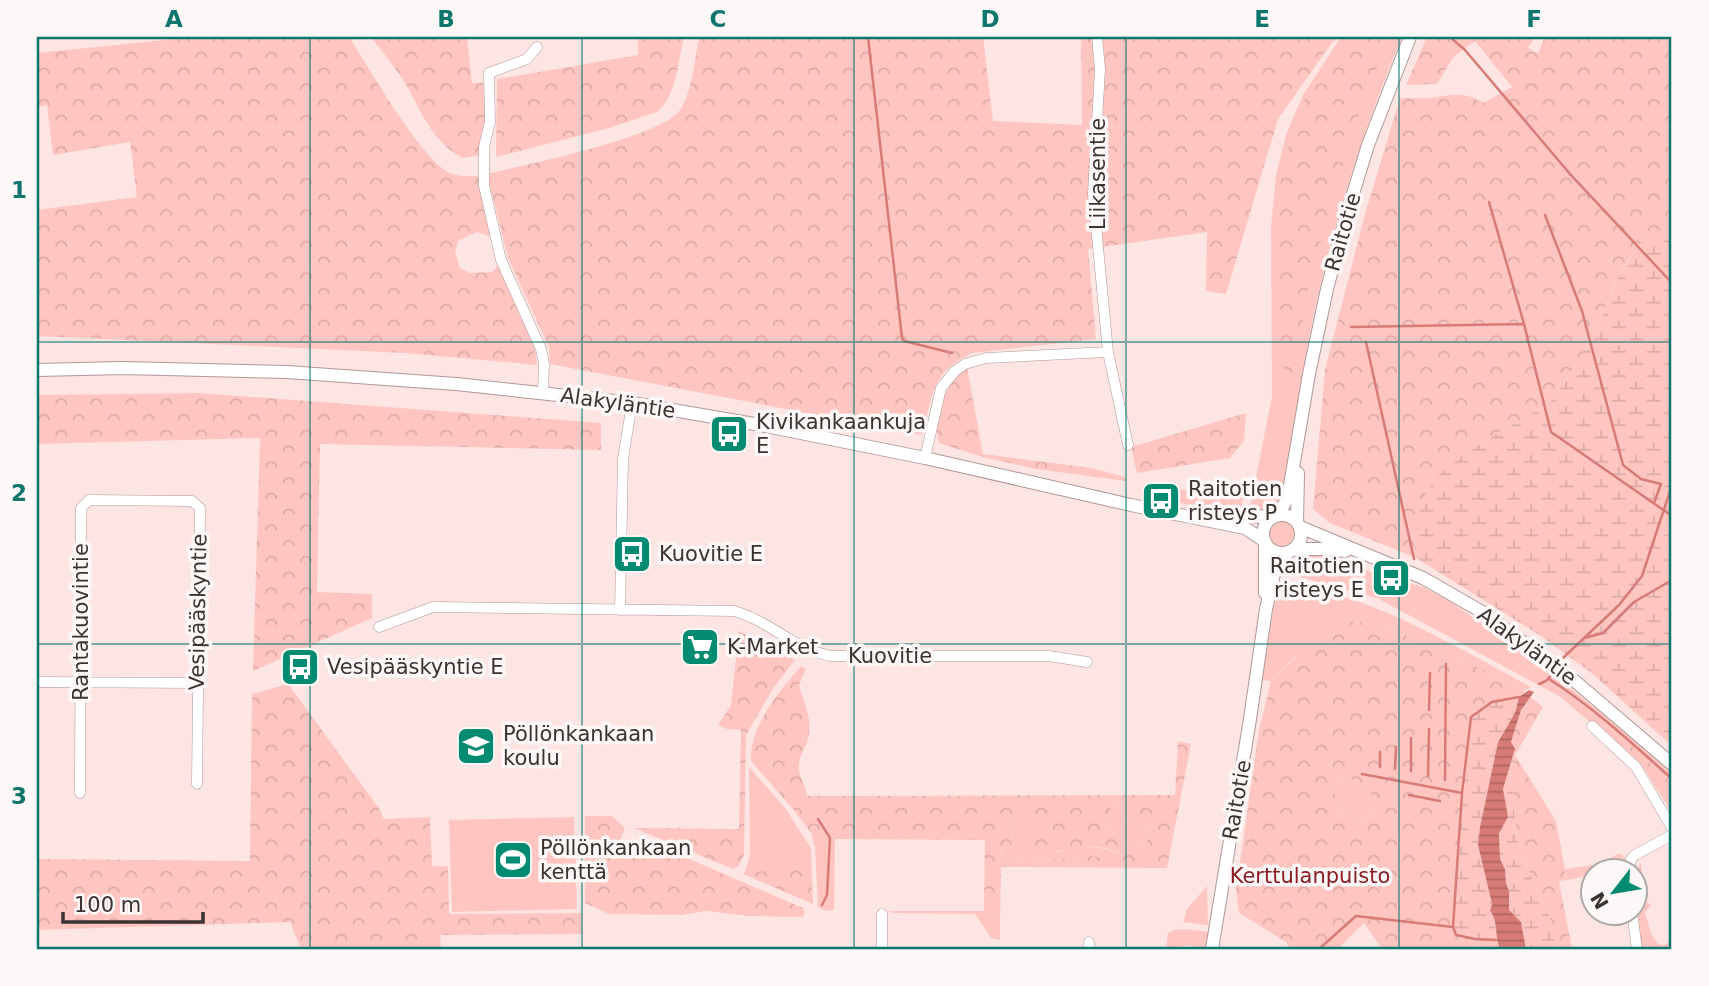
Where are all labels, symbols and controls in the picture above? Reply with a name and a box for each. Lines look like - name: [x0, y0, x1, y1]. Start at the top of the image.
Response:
- text: A: [165, 6, 183, 32]
- text: B: [437, 6, 455, 32]
- text: C: [710, 6, 726, 32]
- text: D: [980, 6, 1000, 32]
- text: E: [1254, 6, 1270, 32]
- text: F: [1526, 6, 1542, 32]
- street label: Liikasentie: [1086, 118, 1110, 230]
- text: 1: [11, 177, 27, 203]
- street label: Raitotie: [1320, 190, 1366, 274]
- street label: Alakyläntie: [559, 383, 677, 423]
- place label: Kivikankaankuja E: [756, 410, 926, 458]
- bus stop icon: Kivikankaankuja E: [708, 413, 750, 455]
- place label: Raitotien risteys P: [1188, 477, 1282, 525]
- text: 2: [11, 480, 27, 506]
- bus stop icon: Raitotien risteys P: [1140, 480, 1182, 522]
- bus stop icon: Kuovitie E: [611, 533, 653, 575]
- street label: Vesipääskyntie: [185, 534, 211, 690]
- place label: Kuovitie E: [659, 542, 763, 566]
- street label: Rantakuovintie: [69, 543, 93, 701]
- place label: Raitotien risteys E: [1270, 554, 1364, 602]
- bus stop icon: Raitotien risteys E: [1370, 557, 1412, 599]
- street label: Alakyläntie: [1473, 602, 1581, 690]
- supermarket icon: K-Market: [679, 626, 721, 668]
- place label: K-Market: [727, 635, 818, 659]
- street label: Kuovitie: [848, 644, 932, 668]
- bus stop icon: Vesipääskyntie E: [279, 646, 321, 688]
- place label: Vesipääskyntie E: [327, 655, 504, 679]
- place label: Pöllönkankaan koulu: [503, 722, 654, 770]
- school or university icon: Pöllönkankaan koulu: [455, 725, 497, 767]
- street label: Raitotie: [1218, 758, 1256, 842]
- text: 3: [11, 783, 27, 809]
- place label: Pöllönkankaan kenttä: [540, 836, 691, 884]
- sports icon: Pöllönkankaan kenttä: [492, 839, 534, 881]
- north arrow: [1580, 856, 1650, 926]
- park label: Kerttulanpuisto: [1230, 864, 1390, 888]
- scale bar: [63, 881, 203, 925]
- text: N: [1586, 888, 1613, 913]
- text: 100 m: [74, 893, 141, 917]

